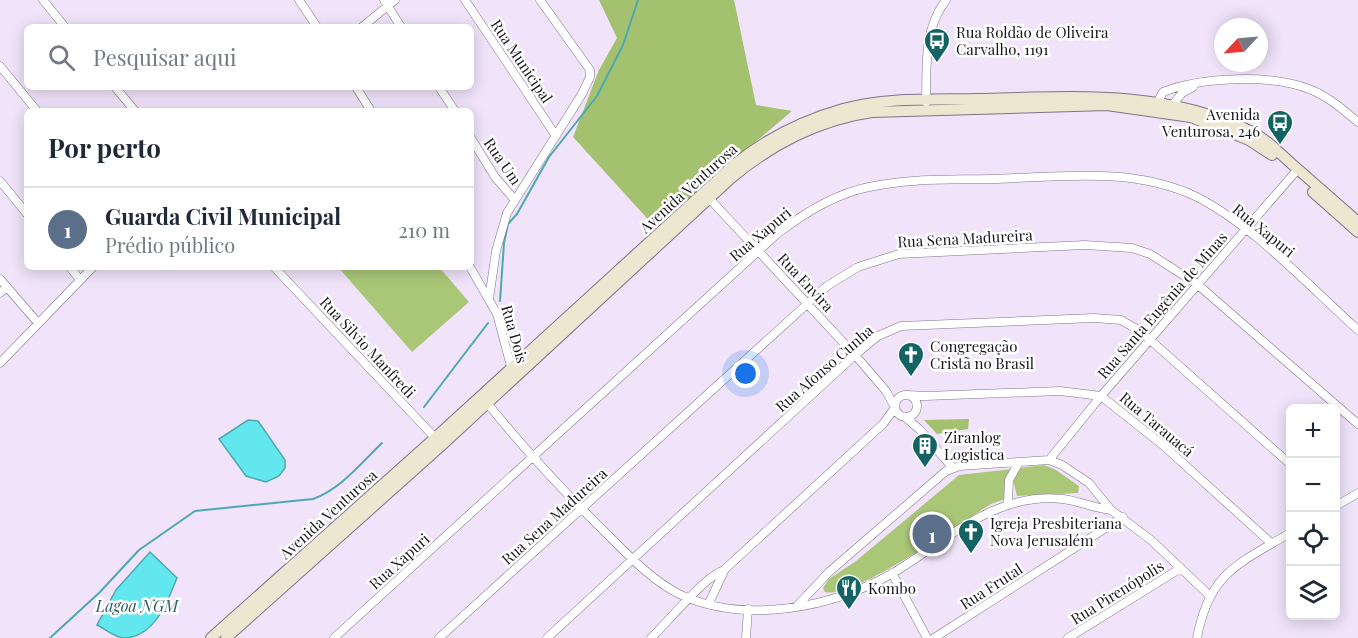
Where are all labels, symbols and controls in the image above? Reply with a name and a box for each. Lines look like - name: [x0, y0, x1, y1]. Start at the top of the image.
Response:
- street label: Rua Municipal: [487, 15, 557, 107]
- north arrow: [1214, 18, 1268, 72]
- place label: Rua Roldão de Oliveira Carvalho, 1191: [956, 22, 1109, 59]
- search box: [24, 24, 474, 90]
- bus stop icon: Rua Roldão de Oliveira Carvalho, 1191: [922, 26, 952, 64]
- icon: search: [45, 41, 78, 74]
- text: Pesquisar aqui: [93, 42, 236, 72]
- place label: Avenida Venturosa, 246: [1161, 104, 1261, 141]
- bus stop icon: Avenida Venturosa, 246: [1265, 108, 1295, 146]
- text: Por perto: [48, 130, 161, 165]
- street label: Rua Um: [480, 134, 527, 189]
- street label: Avenida Venturosa: [634, 138, 741, 238]
- street label: Rua Xapuri: [1229, 199, 1300, 262]
- text: Guarda Civil Municipal: [105, 201, 341, 231]
- street label: Rua Xapuri: [725, 202, 796, 266]
- text: 1: [64, 216, 71, 243]
- text: 210 m: [398, 216, 450, 243]
- street label: Rua Sena Madureira: [897, 224, 1034, 252]
- street label: Rua Santa Eugênia de Minas: [1093, 227, 1231, 383]
- text: Prédio público: [105, 231, 235, 258]
- street label: Rua Envira: [774, 248, 839, 316]
- street label: Rua Silvio Manfredi: [316, 292, 421, 402]
- street label: Rua Dois: [497, 303, 533, 365]
- street label: Rua Afonso Cunha: [771, 320, 877, 416]
- place label: Congregação Cristã no Brasil: [930, 336, 1034, 373]
- church icon: Congregação Cristã no Brasil: [896, 340, 926, 378]
- your location: [731, 359, 760, 388]
- street label: Rua Tarauacá: [1116, 387, 1199, 461]
- map controls: [1286, 404, 1340, 620]
- button: +: [1286, 404, 1340, 458]
- place label: Ziranlog Logistica: [944, 427, 1005, 464]
- building icon: Ziranlog Logistica: [910, 431, 940, 469]
- button: −: [1286, 458, 1340, 512]
- street label: Rua Sena Madureira: [497, 463, 611, 569]
- street label: Avenida Venturosa: [274, 464, 381, 564]
- pin: 1: [912, 512, 952, 556]
- button: locate: [1286, 512, 1340, 566]
- place label: Igreja Presbiteriana Nova Jerusalém: [990, 513, 1123, 550]
- church icon: Igreja Presbiteriana Nova Jerusalém: [956, 517, 986, 555]
- street label: Rua Xapuri: [365, 528, 434, 593]
- street label: Rua Pirenópolis: [1067, 555, 1167, 629]
- street label: Rua Frutal: [956, 558, 1026, 614]
- button: layers: [1286, 566, 1340, 620]
- restaurant icon: Kombo: [834, 573, 864, 611]
- place label: Kombo: [868, 578, 916, 598]
- water label: Lagoa NGM: [95, 595, 179, 616]

